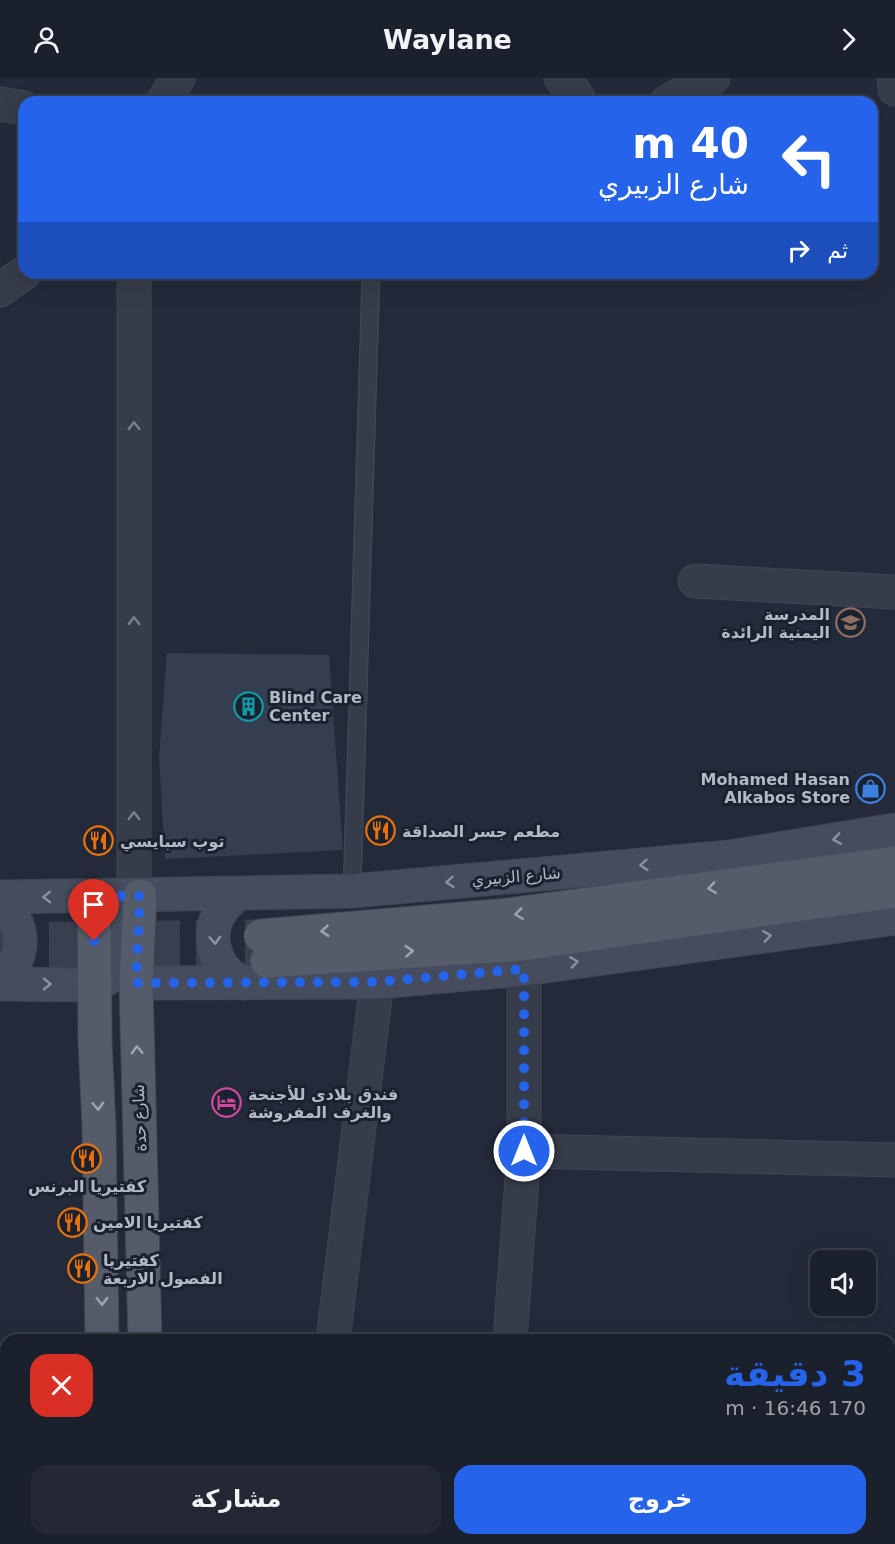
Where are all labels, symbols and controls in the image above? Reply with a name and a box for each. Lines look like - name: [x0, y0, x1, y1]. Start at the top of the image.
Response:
- icon: person: [30, 23, 63, 56]
- icon: forward: [832, 23, 865, 56]
- text: Waylane: [383, 24, 512, 55]
- text: 40 m: [632, 119, 749, 168]
- icon: left: [770, 120, 848, 198]
- text: شارع الزبيري: [598, 169, 749, 200]
- icon: right: [782, 234, 815, 267]
- text: ثم: [827, 238, 848, 263]
- one-way arrow: [128, 422, 140, 431]
- place label: المدرسة اليمنية الرائدة: [721, 605, 830, 642]
- school or university icon: المدرسة اليمنية الرائدة: [835, 607, 867, 639]
- one-way arrow: [128, 617, 140, 626]
- place label: Blind Care Center: [269, 688, 362, 725]
- building icon: Blind Care Center: [232, 690, 264, 722]
- place label: Mohamed Hasan Alkabos Store: [700, 770, 850, 807]
- shop icon: Mohamed Hasan Alkabos Store: [855, 772, 887, 804]
- one-way arrow: [128, 812, 140, 821]
- restaurant icon: مطعم جسر الصداقة: [365, 815, 397, 847]
- place label: مطعم جسر الصداقة: [402, 822, 560, 841]
- restaurant icon: توب سبايسي: [83, 825, 115, 857]
- place label: توب سبايسي: [120, 832, 224, 852]
- one-way arrow: [833, 832, 843, 845]
- one-way arrow: [640, 858, 649, 871]
- street label: شارع الزبيري: [471, 863, 561, 891]
- one-way arrow: [445, 875, 454, 888]
- pin: [68, 879, 119, 941]
- one-way arrow: [708, 881, 717, 894]
- icon: arrive: [77, 888, 110, 921]
- one-way arrow: [42, 891, 51, 903]
- one-way arrow: [514, 907, 523, 920]
- one-way arrow: [320, 924, 329, 937]
- one-way arrow: [763, 930, 772, 942]
- one-way arrow: [208, 936, 221, 945]
- one-way arrow: [404, 945, 413, 958]
- one-way arrow: [570, 957, 579, 969]
- one-way arrow: [43, 978, 52, 990]
- one-way arrow: [131, 1046, 144, 1055]
- street label: شارع حدة: [129, 1084, 151, 1152]
- place label: فندق بلادي للأجنحة والغرف المفروشة: [248, 1085, 398, 1122]
- hotel icon: فندق بلادي للأجنحة والغرف المفروشة: [211, 1087, 243, 1119]
- one-way arrow: [91, 1102, 104, 1111]
- position arrow: [492, 1119, 556, 1183]
- restaurant icon: كفتيريا البرنس: [71, 1142, 103, 1174]
- place label: كفتيريا البرنس: [28, 1177, 147, 1196]
- restaurant icon: كفتيريا الامين: [56, 1206, 88, 1238]
- place label: كفتيريا الامين: [93, 1213, 203, 1232]
- map controls: [810, 1250, 876, 1316]
- button: sound: [810, 1250, 876, 1316]
- place label: كفتيريا الفصول الاربعة: [103, 1251, 223, 1288]
- restaurant icon: كفتيريا الفصول الاربعة: [66, 1253, 98, 1285]
- one-way arrow: [96, 1297, 108, 1306]
- text: 3 دقيقة: [724, 1353, 866, 1394]
- button: close: [30, 1354, 93, 1417]
- text: 170 m · 16:46: [725, 1396, 866, 1420]
- button: مشاركة: [30, 1465, 442, 1534]
- button: خروج: [454, 1465, 866, 1534]

